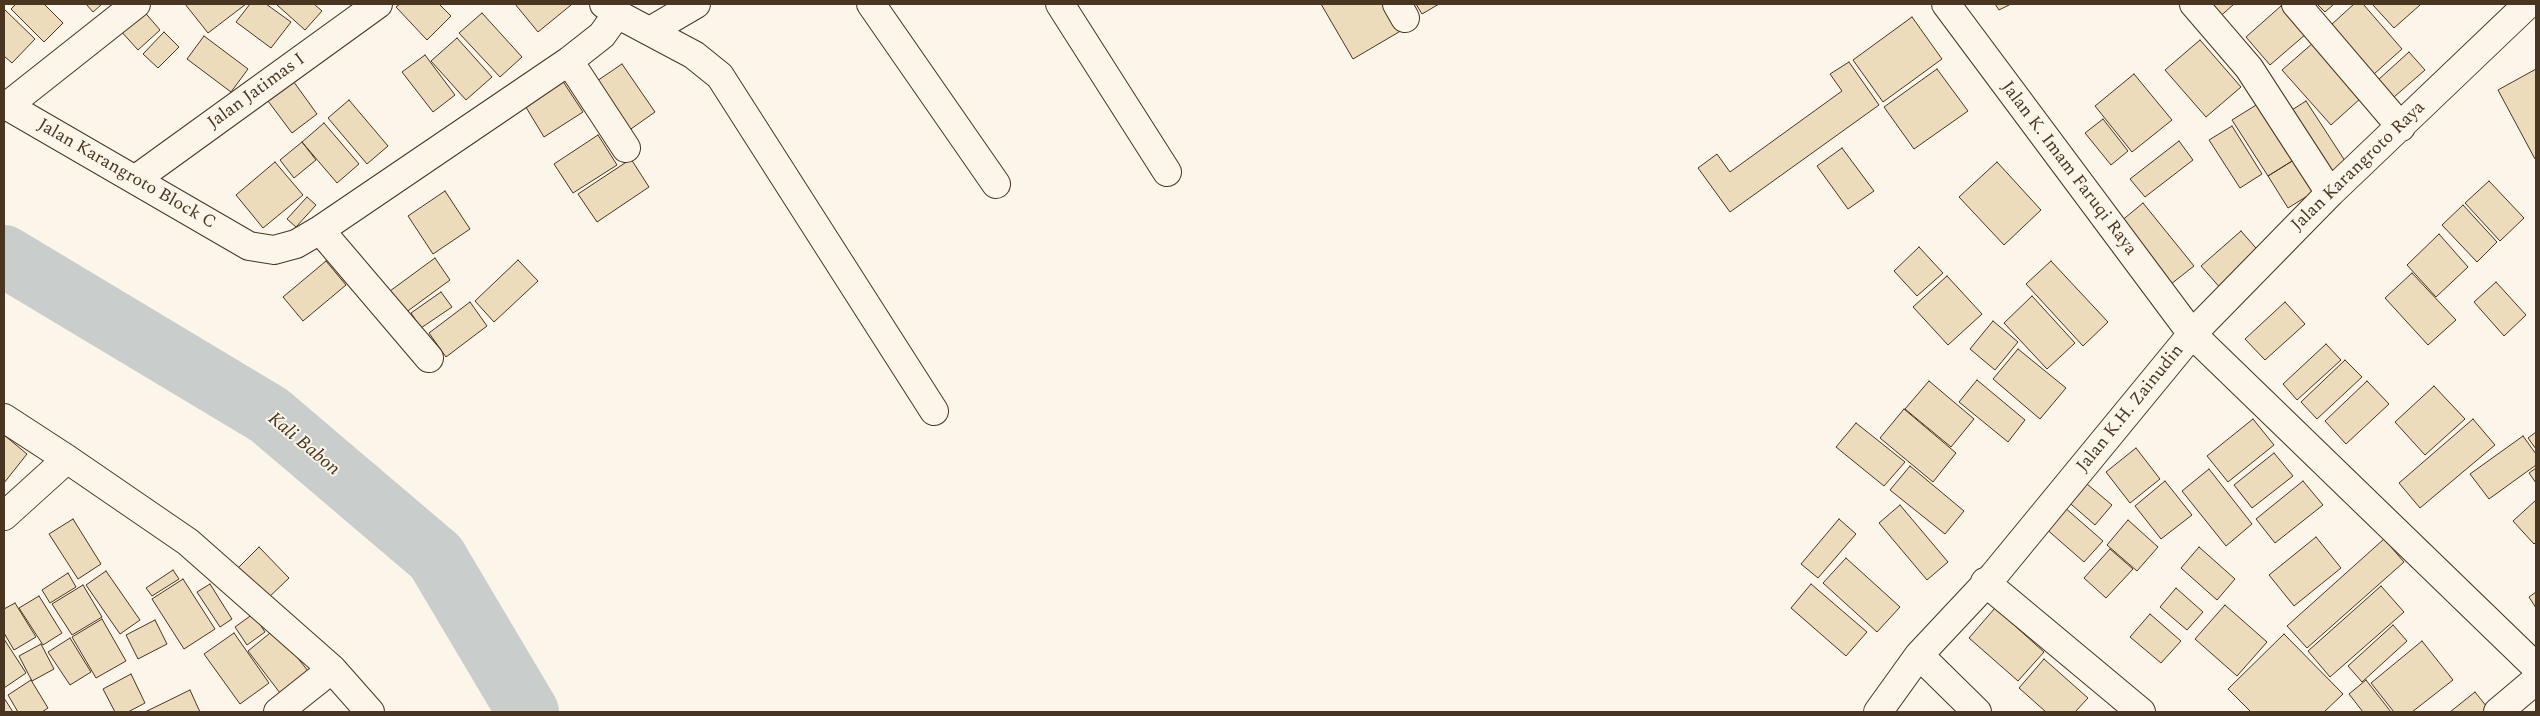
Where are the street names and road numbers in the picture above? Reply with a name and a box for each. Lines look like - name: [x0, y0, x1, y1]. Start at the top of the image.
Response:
- street label: Jalan Jatimas I: [204, 49, 310, 135]
- street label: Jalan K. Imam Faruqi Raya: [1995, 78, 2141, 260]
- street label: Jalan Karangroto Raya: [2288, 98, 2430, 236]
- street label: Jalan Karangroto Block C: [33, 115, 219, 235]
- street label: Jalan K.H. Zainudin: [2073, 341, 2189, 477]

